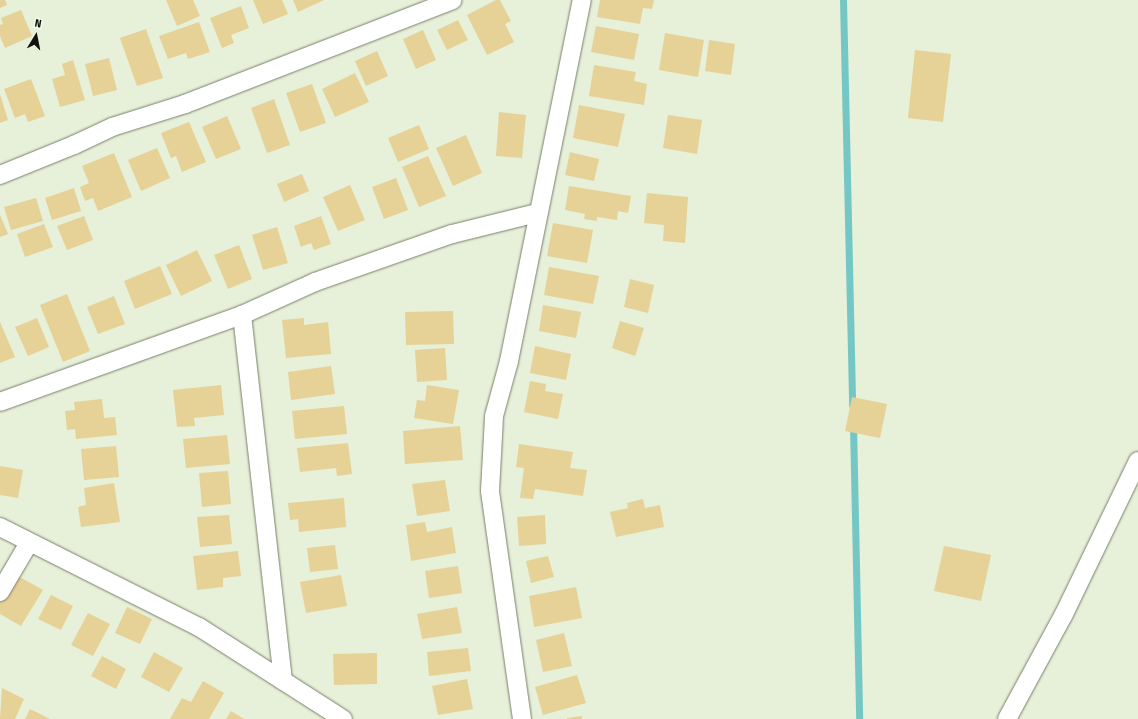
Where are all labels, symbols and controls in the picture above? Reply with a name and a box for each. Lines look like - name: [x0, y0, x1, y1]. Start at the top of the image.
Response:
- north arrow: [16, 16, 56, 56]
- text: N: [34, 17, 43, 31]

